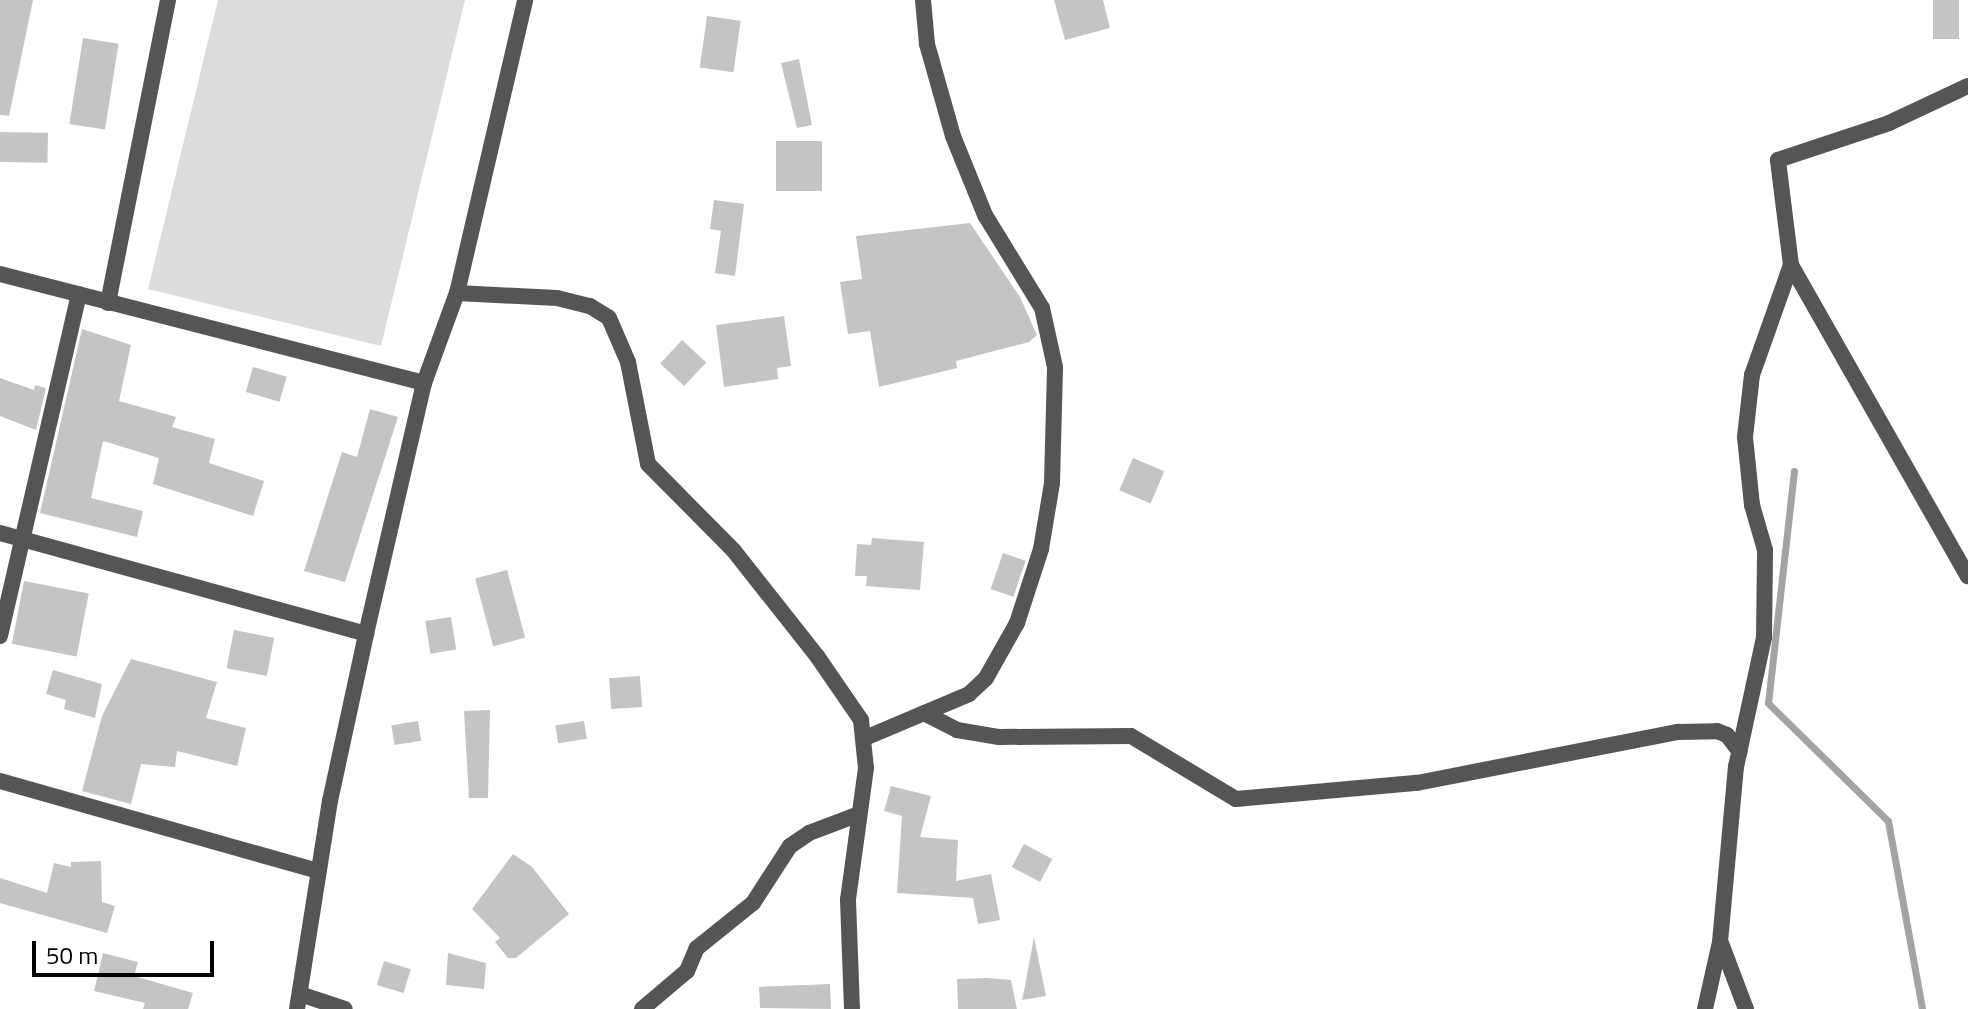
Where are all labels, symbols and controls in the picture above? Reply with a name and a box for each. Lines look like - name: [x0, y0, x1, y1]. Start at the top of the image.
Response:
- scale bar: [36, 925, 218, 975]
- text: 50 m: [46, 937, 98, 973]

